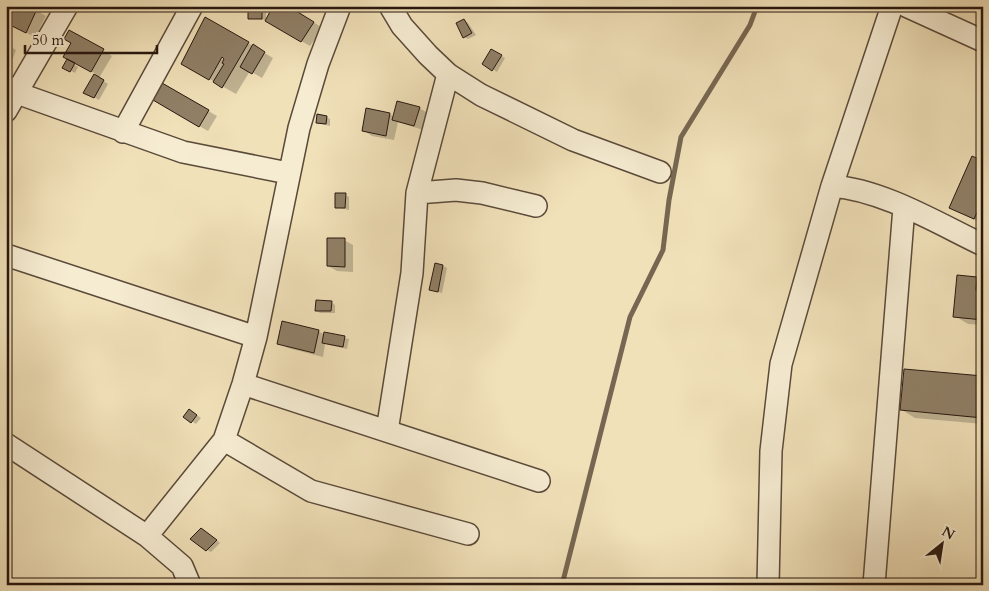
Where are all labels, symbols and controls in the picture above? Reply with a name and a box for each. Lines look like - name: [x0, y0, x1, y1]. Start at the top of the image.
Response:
- scale bar: [25, 22, 158, 54]
- text: 50 m: [32, 30, 64, 50]
- north arrow: [916, 518, 966, 568]
- text: N: [938, 522, 958, 544]

